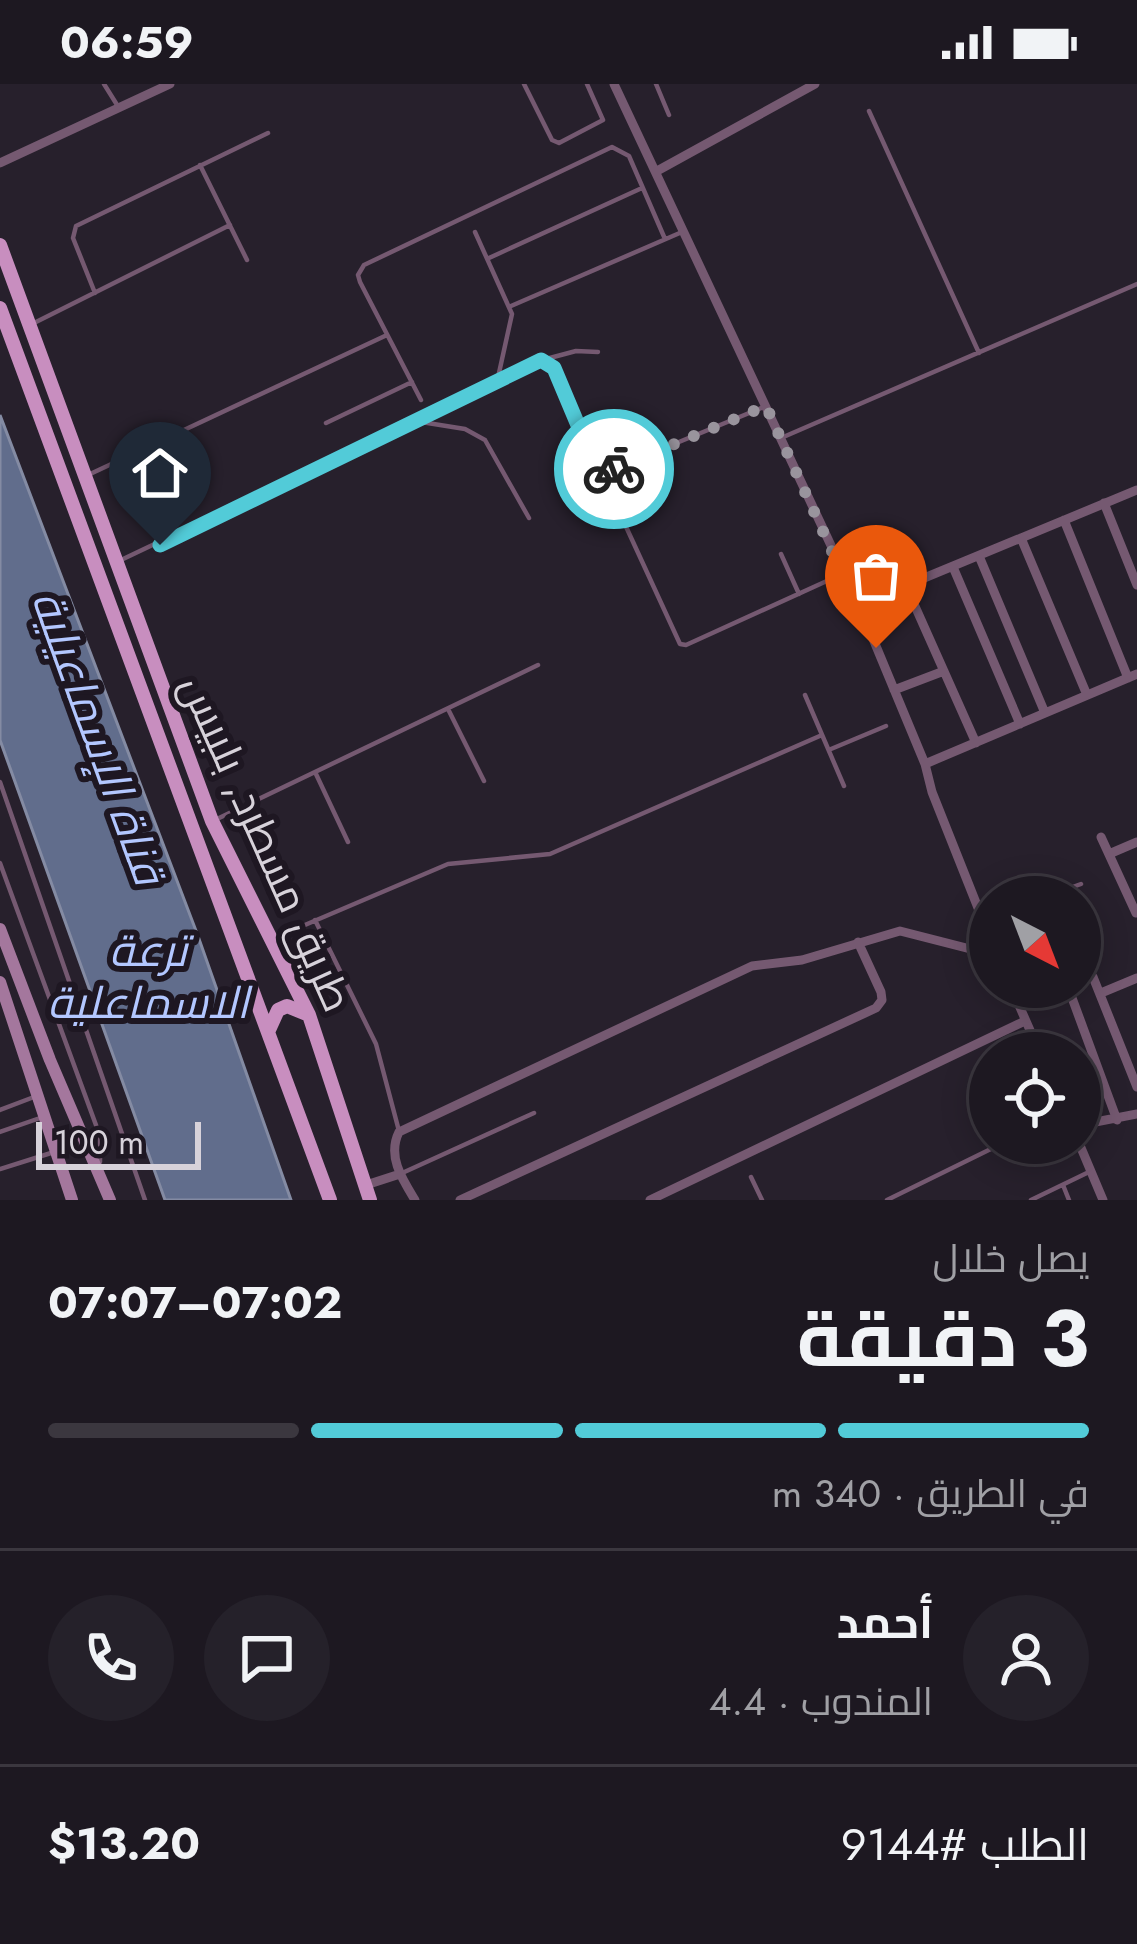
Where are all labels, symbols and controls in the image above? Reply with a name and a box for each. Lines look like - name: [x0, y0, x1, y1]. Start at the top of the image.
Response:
- text: 06:59: [60, 10, 194, 75]
- courier: [554, 409, 674, 529]
- pin: [109, 422, 211, 545]
- icon: bike: [581, 436, 647, 502]
- icon: home: [127, 440, 193, 506]
- pin: [825, 525, 927, 648]
- icon: bag: [843, 543, 909, 609]
- water label: قناة الإسماعيلية: [15, 581, 183, 896]
- street label: طريق مسطرد, بلبيس: [165, 665, 368, 1021]
- north arrow: [969, 876, 1101, 1008]
- map controls: [969, 876, 1101, 1164]
- water label: ترعة الاسماعلية: [47, 918, 253, 1035]
- button: locate: [969, 1032, 1101, 1164]
- scale bar: [36, 1116, 201, 1169]
- text: 100 m: [54, 1119, 144, 1166]
- text: يصل خلال: [933, 1230, 1089, 1287]
- text: 07:02–07:07: [48, 1270, 342, 1335]
- text: 3 دقيقة: [797, 1283, 1089, 1395]
- text: في الطريق · 340 m: [772, 1465, 1089, 1522]
- text: أحمد: [837, 1590, 933, 1655]
- button: phone: [48, 1595, 174, 1721]
- button: chat: [204, 1595, 330, 1721]
- button: person: [963, 1595, 1089, 1721]
- text: المندوب · 4.4: [709, 1673, 933, 1730]
- text: $13.20: [48, 1811, 200, 1876]
- text: الطلب #9144: [841, 1812, 1089, 1877]

